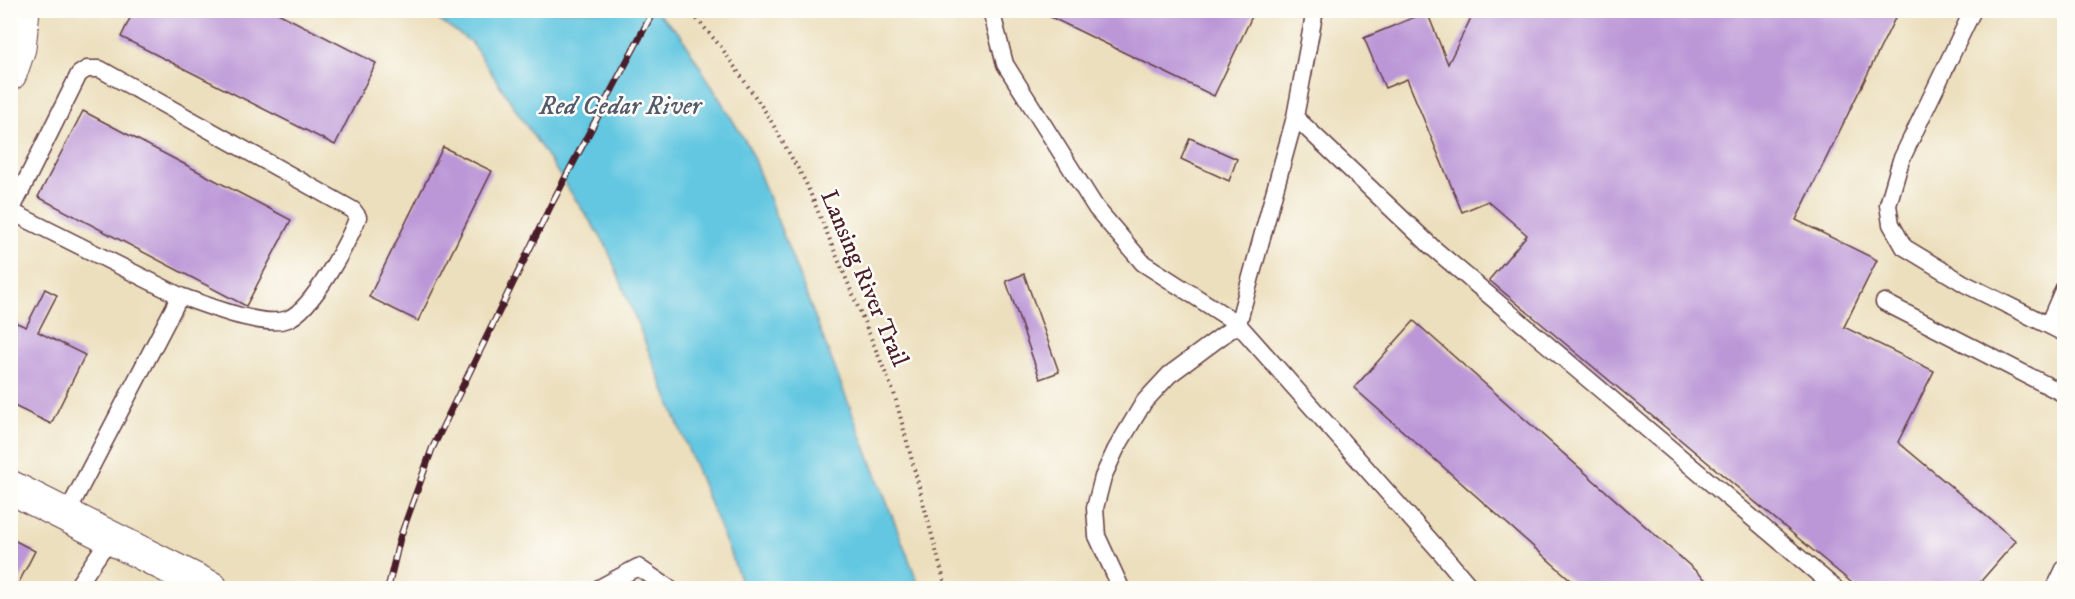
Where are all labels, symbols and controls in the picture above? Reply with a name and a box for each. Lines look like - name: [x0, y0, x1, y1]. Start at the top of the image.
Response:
- water label: Red Cedar River: [538, 90, 703, 123]
- street label: Lansing River Trail: [813, 186, 915, 372]

